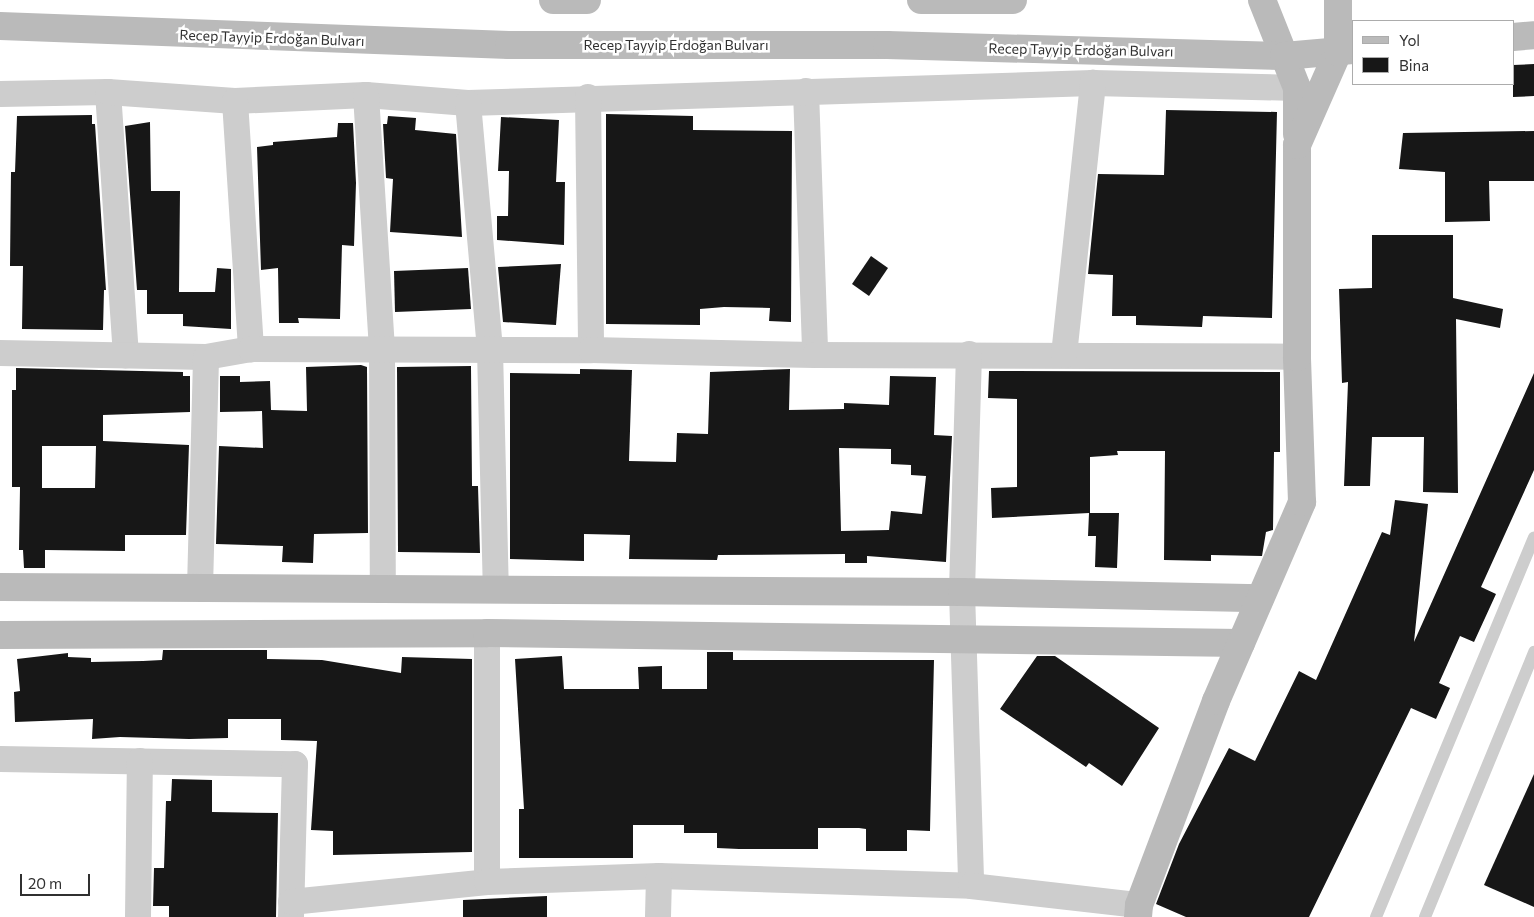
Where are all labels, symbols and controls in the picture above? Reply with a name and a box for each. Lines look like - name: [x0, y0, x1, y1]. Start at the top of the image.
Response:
- legend: [1352, 20, 1514, 85]
- street label: Recep Tayyip Erdoğan Bulvarı: [179, 26, 365, 50]
- text: Yol: [1399, 31, 1420, 49]
- street label: Recep Tayyip Erdoğan Bulvarı: [583, 37, 769, 53]
- street label: Recep Tayyip Erdoğan Bulvarı: [988, 40, 1174, 60]
- text: Bina: [1399, 56, 1429, 74]
- scale bar: [22, 864, 92, 896]
- text: 20 m: [28, 874, 62, 892]

